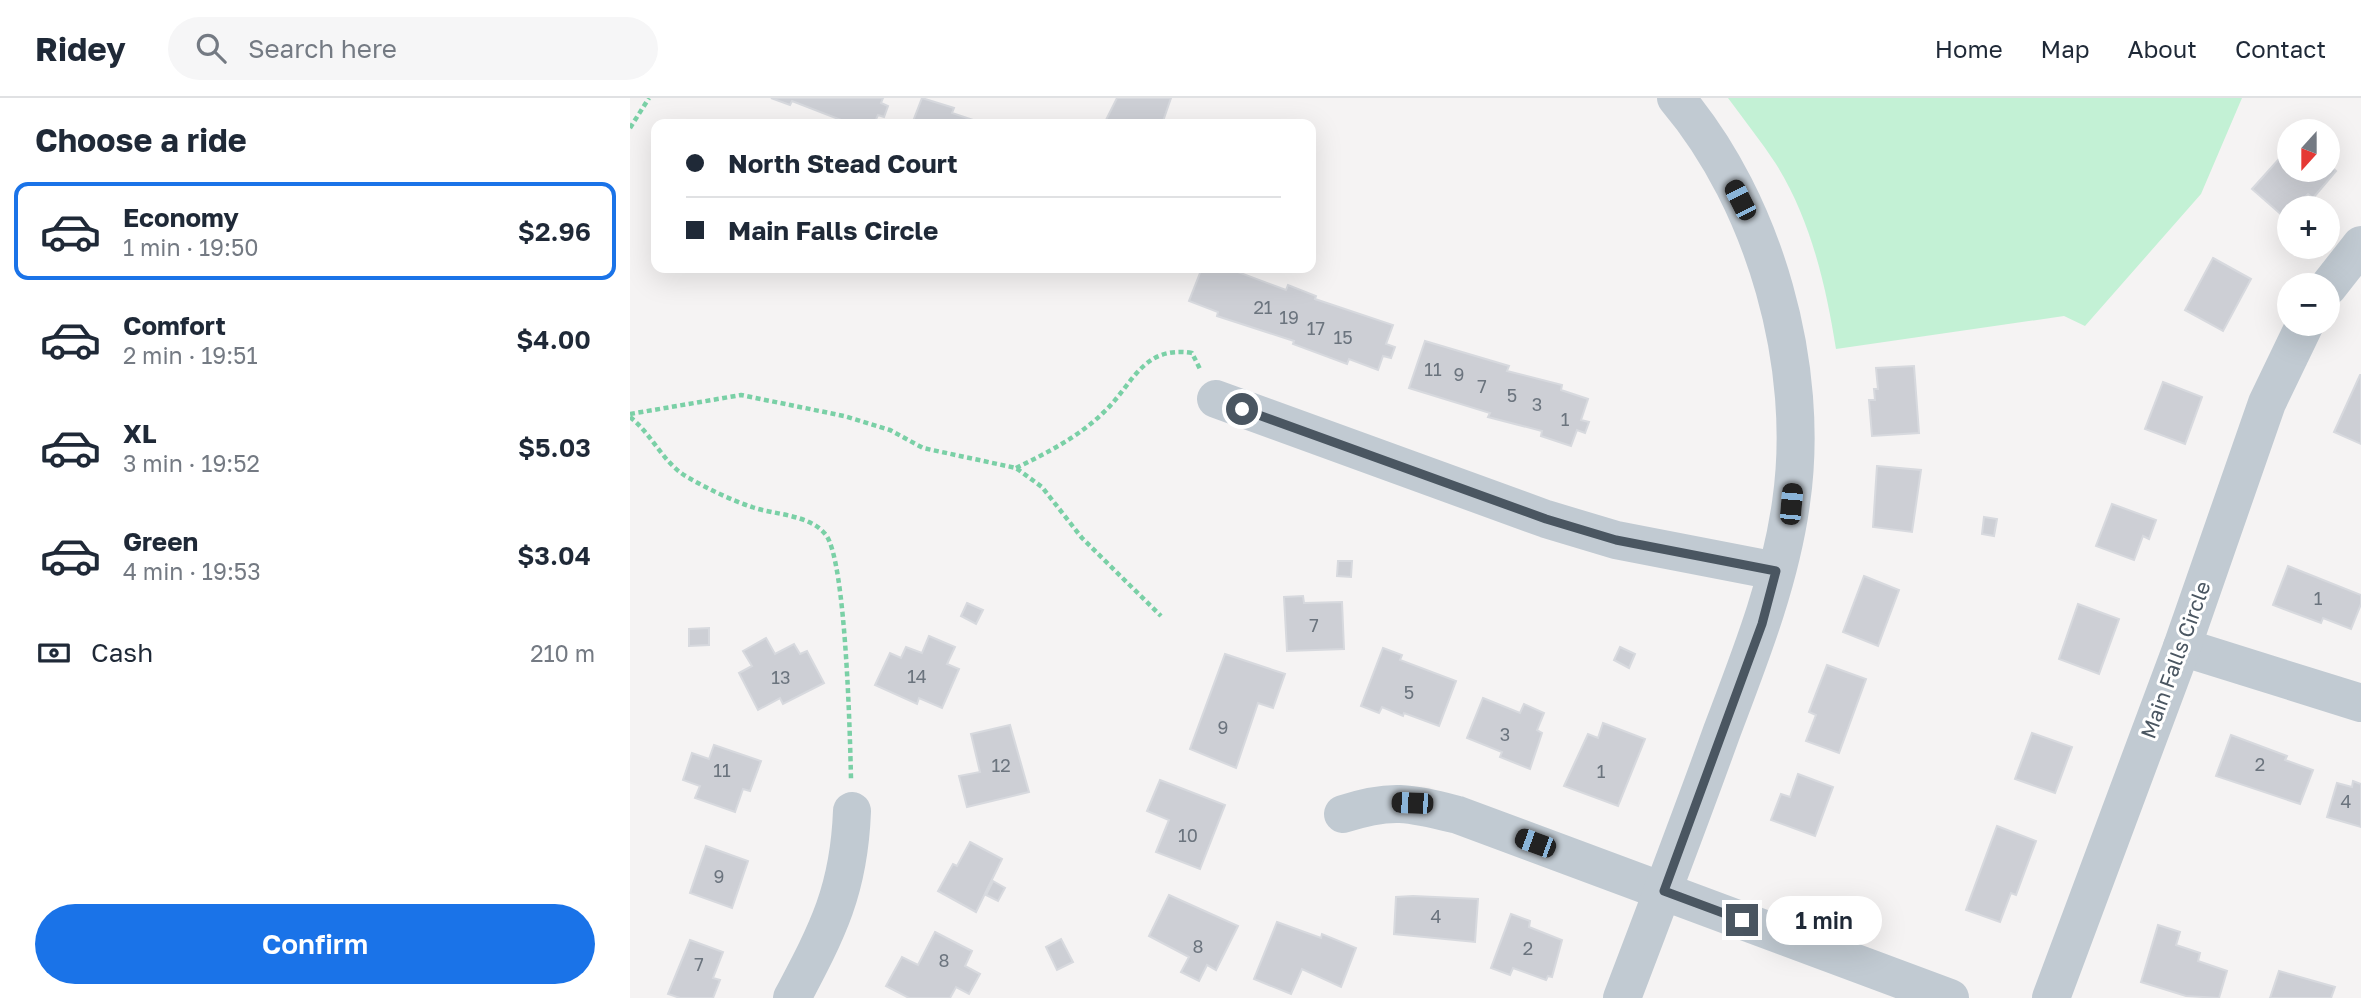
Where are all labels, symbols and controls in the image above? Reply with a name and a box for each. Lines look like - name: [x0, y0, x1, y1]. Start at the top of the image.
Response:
- search box: [168, 17, 658, 80]
- text: Ridey: [35, 29, 126, 68]
- icon: search: [192, 29, 230, 67]
- text: Search here: [248, 33, 397, 64]
- text: Home: [1935, 34, 2003, 63]
- text: Map: [2041, 34, 2090, 63]
- text: About: [2128, 34, 2197, 63]
- text: Contact: [2235, 34, 2326, 63]
- north arrow: [2277, 119, 2340, 182]
- map controls: [2277, 119, 2340, 336]
- text: Choose a ride: [35, 121, 247, 159]
- text: North Stead Court: [728, 148, 958, 179]
- car: [1722, 177, 1759, 223]
- button: +: [2277, 196, 2340, 259]
- icon: car: [39, 200, 102, 263]
- text: Economy: [123, 202, 239, 233]
- text: Main Falls Circle: [728, 215, 938, 246]
- text: $2.96: [518, 216, 591, 247]
- text: 1 min · 19:50: [123, 233, 259, 261]
- button: −: [2277, 273, 2340, 336]
- house number: 21: [1253, 296, 1273, 318]
- house number: 19: [1279, 306, 1299, 328]
- icon: car: [39, 308, 102, 371]
- text: Comfort: [123, 310, 226, 341]
- house number: 17: [1307, 317, 1325, 339]
- text: $4.00: [516, 324, 591, 355]
- house number: 15: [1333, 326, 1353, 348]
- text: 2 min · 19:51: [123, 341, 258, 369]
- house number: 11: [1424, 358, 1442, 380]
- house number: 9: [1454, 363, 1464, 385]
- house number: 7: [1477, 375, 1487, 397]
- house number: 5: [1507, 384, 1517, 406]
- route start: [1226, 393, 1258, 425]
- house number: 3: [1532, 393, 1542, 415]
- house number: 1: [1561, 408, 1570, 430]
- icon: car: [39, 416, 102, 479]
- text: XL: [123, 418, 157, 449]
- text: $5.03: [518, 432, 591, 463]
- text: 3 min · 19:52: [123, 449, 260, 477]
- car: [1779, 482, 1804, 526]
- icon: car: [39, 524, 102, 587]
- text: Green: [123, 526, 198, 557]
- text: $3.04: [517, 540, 591, 571]
- text: 4 min · 19:53: [123, 557, 261, 585]
- street label: Main Falls Circle: [2135, 577, 2216, 742]
- house number: 1: [2314, 587, 2323, 609]
- house number: 7: [1309, 614, 1319, 636]
- icon: cash: [35, 634, 73, 672]
- text: Cash: [91, 637, 153, 668]
- text: 210 m: [530, 639, 595, 667]
- house number: 14: [907, 665, 927, 687]
- house number: 13: [771, 666, 791, 688]
- house number: 5: [1404, 681, 1414, 703]
- house number: 9: [1218, 716, 1228, 738]
- house number: 3: [1500, 723, 1510, 745]
- house number: 2: [2255, 753, 2265, 775]
- house number: 12: [991, 754, 1011, 776]
- house number: 11: [713, 759, 731, 781]
- house number: 1: [1597, 760, 1606, 782]
- house number: 4: [2341, 790, 2352, 812]
- car: [1391, 792, 1434, 814]
- house number: 10: [1178, 824, 1198, 846]
- car: [1512, 826, 1559, 860]
- house number: 9: [714, 865, 724, 887]
- callout: 1 min: [1766, 896, 1882, 944]
- button: Confirm: [35, 904, 595, 984]
- route end: [1726, 904, 1758, 936]
- house number: 4: [1431, 905, 1442, 927]
- text: 1 min: [1795, 906, 1853, 934]
- house number: 8: [1193, 935, 1203, 957]
- house number: 2: [1523, 937, 1533, 959]
- house number: 8: [939, 949, 949, 971]
- house number: 7: [694, 953, 704, 975]

